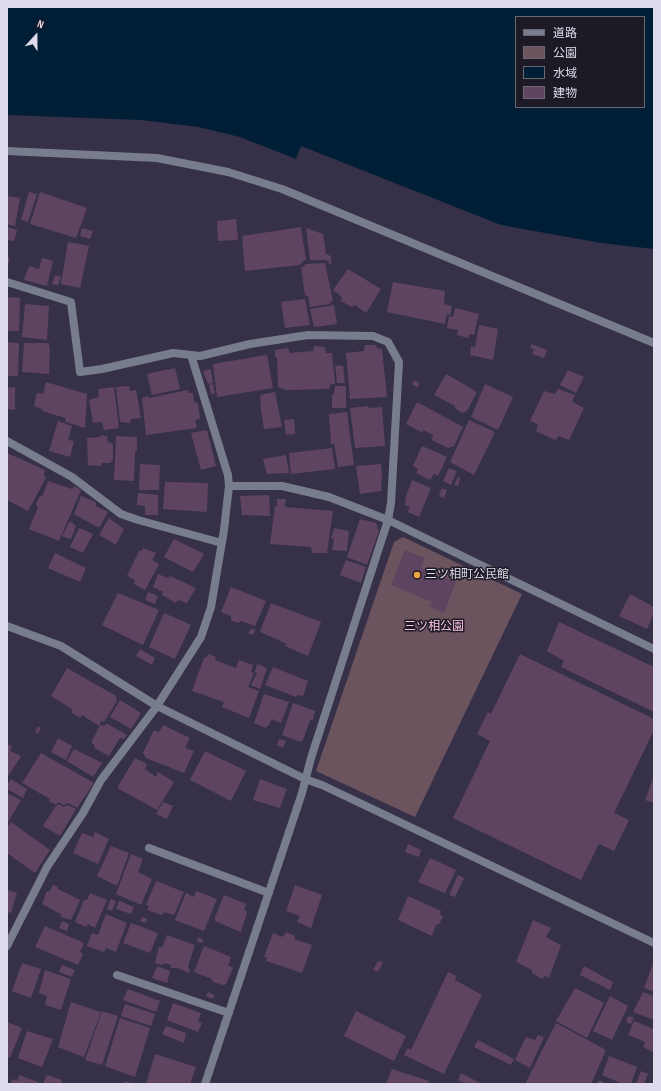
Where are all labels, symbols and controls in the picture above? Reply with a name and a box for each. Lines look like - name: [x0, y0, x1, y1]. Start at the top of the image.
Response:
- north arrow: [16, 16, 56, 56]
- legend: [515, 16, 645, 108]
- text: N: [35, 17, 46, 31]
- text: 道路: [553, 26, 577, 41]
- text: 公園: [553, 46, 577, 61]
- text: 水域: [553, 66, 577, 81]
- text: 建物: [553, 86, 577, 101]
- place label: 三ツ相町公民館: [425, 568, 509, 582]
- marker: 三ツ相町公民館: [412, 570, 422, 580]
- park label: 三ツ相公園: [404, 620, 464, 634]

